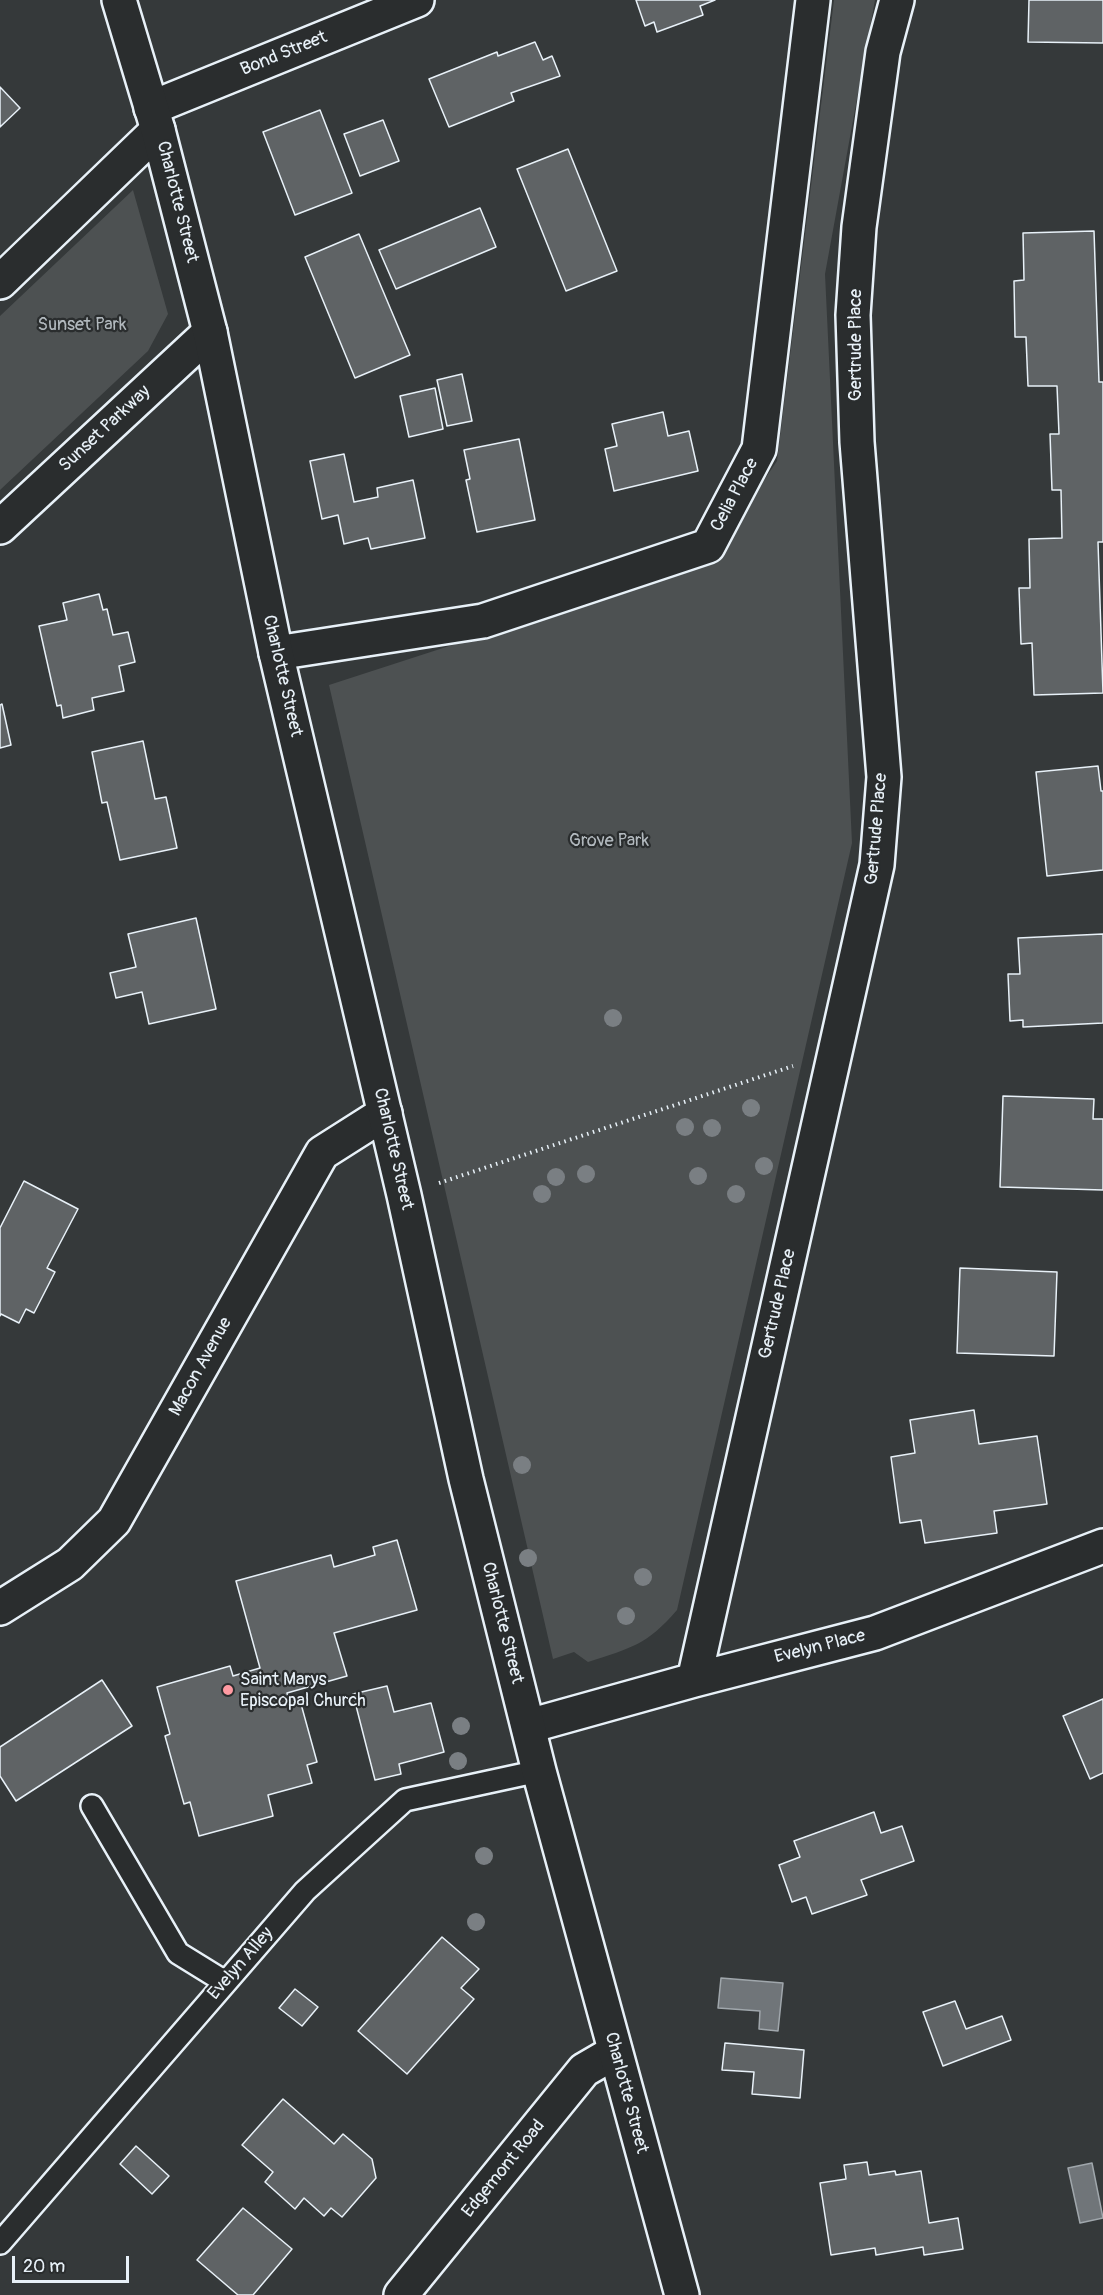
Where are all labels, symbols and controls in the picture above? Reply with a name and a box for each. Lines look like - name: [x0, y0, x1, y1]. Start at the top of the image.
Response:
- street label: Bond Street: [238, 27, 330, 81]
- street label: Charlotte Street: [151, 139, 203, 265]
- street label: Gertrude Place: [845, 289, 867, 401]
- park label: Sunset Park: [38, 314, 126, 336]
- street label: Sunset Parkway: [55, 381, 155, 477]
- street label: Celia Place: [707, 454, 763, 536]
- street label: Charlotte Street: [257, 613, 307, 739]
- street label: Gertrude Place: [861, 772, 893, 886]
- park label: Grove Park: [569, 830, 649, 852]
- street label: Charlotte Street: [368, 1086, 418, 1212]
- street label: Gertrude Place: [755, 1247, 801, 1361]
- street label: Macon Avenue: [165, 1314, 237, 1420]
- street label: Charlotte Street: [476, 1560, 528, 1686]
- street label: Evelyn Place: [772, 1625, 868, 1669]
- place label: Saint Marys Episcopal Church: [240, 1669, 366, 1712]
- marker: Saint Marys Episcopal Church: [221, 1683, 235, 1697]
- street label: Evelyn Alley: [204, 1923, 278, 2005]
- street label: Charlotte Street: [599, 2030, 653, 2156]
- street label: Edgemont Road: [458, 2116, 550, 2222]
- scale bar: [15, 2244, 132, 2282]
- text: 20 m: [23, 2255, 65, 2278]

